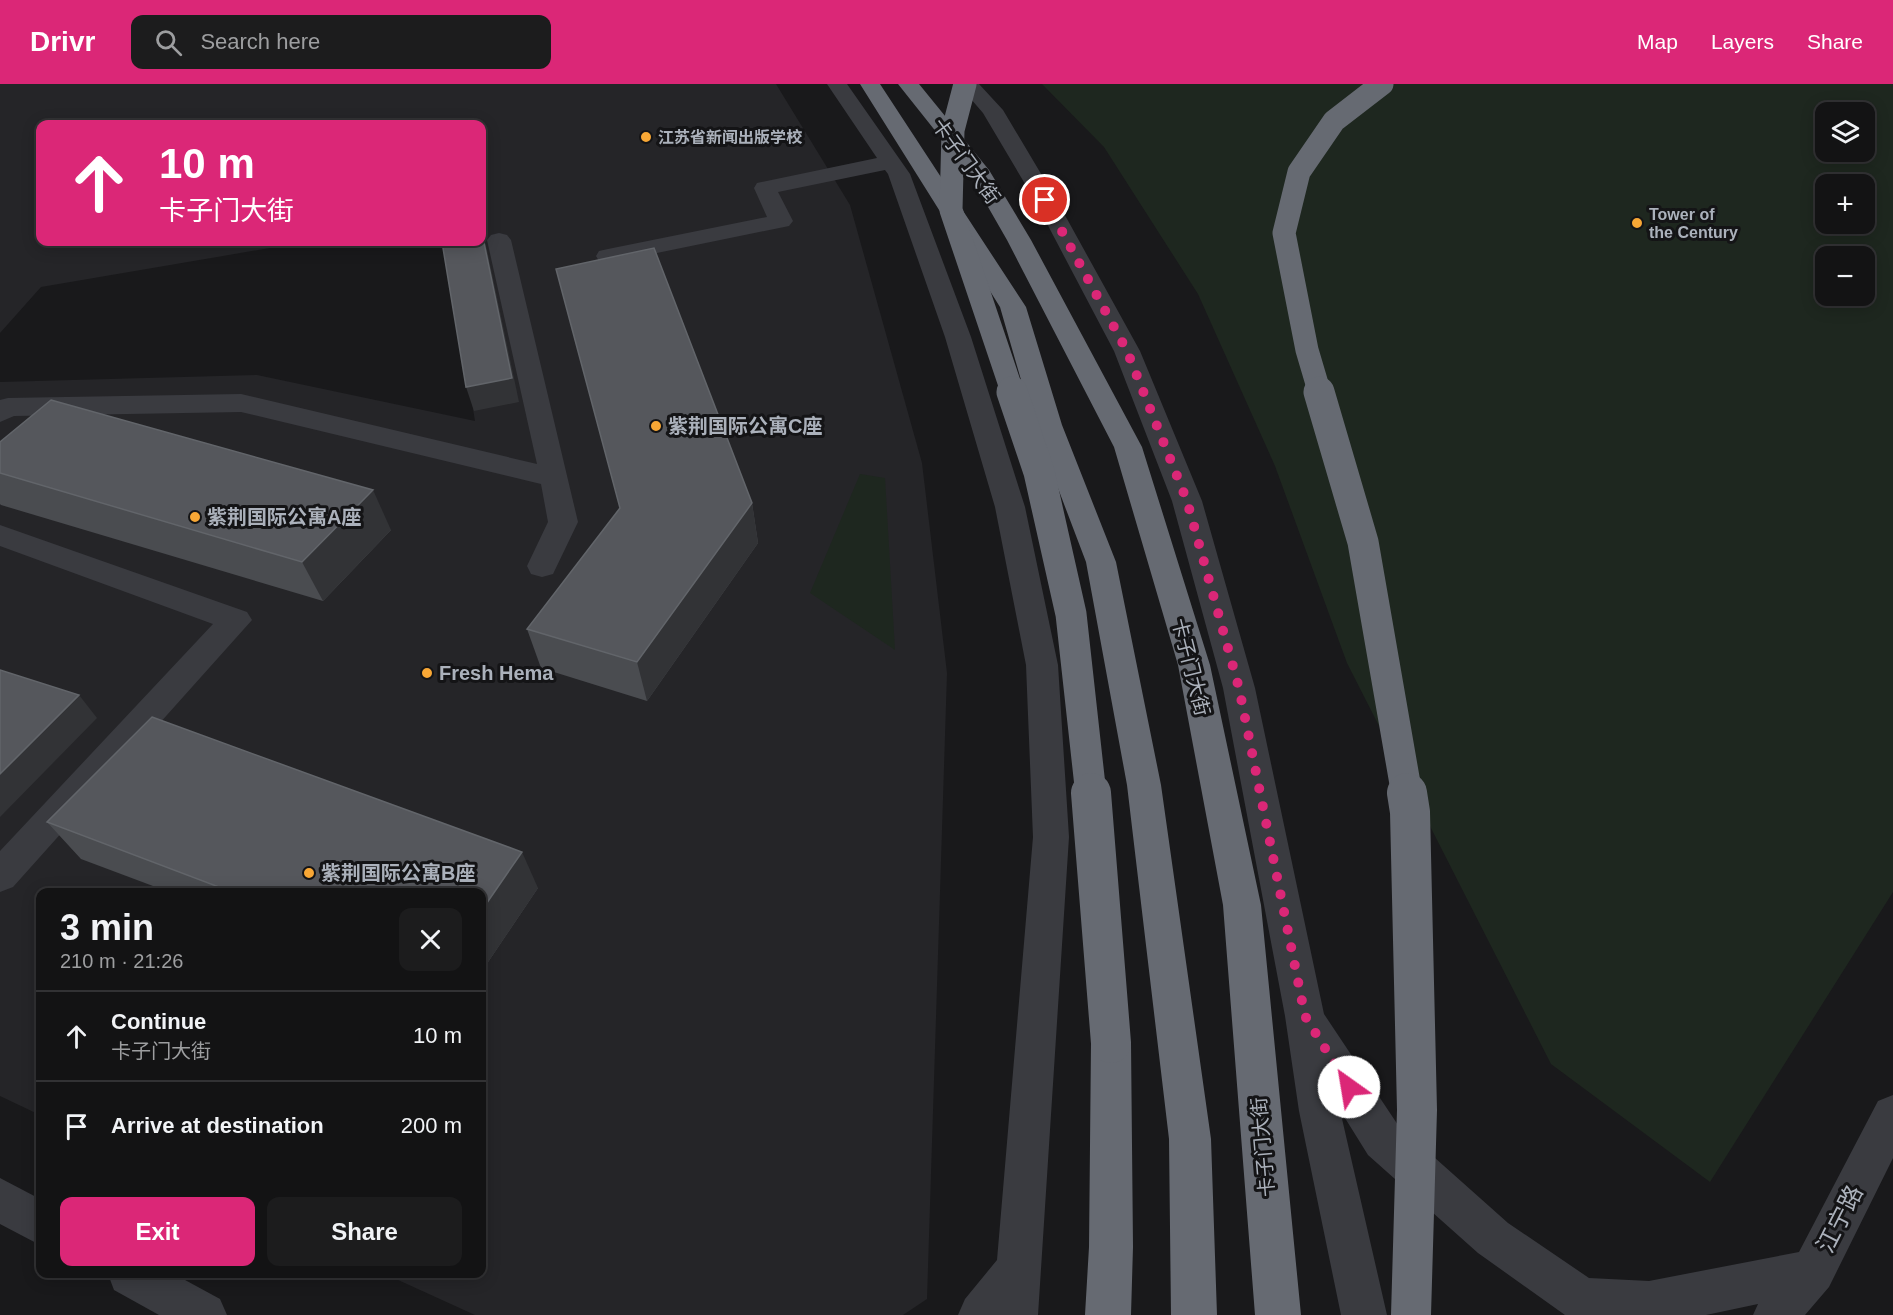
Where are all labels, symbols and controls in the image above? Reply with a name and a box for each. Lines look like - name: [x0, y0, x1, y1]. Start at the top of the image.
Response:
- search box: [131, 15, 551, 69]
- text: Drivr: [30, 26, 95, 57]
- icon: search: [152, 26, 185, 59]
- text: Search here: [200, 29, 320, 54]
- text: Map: [1637, 30, 1678, 53]
- text: Layers: [1711, 30, 1774, 53]
- text: Share: [1807, 30, 1863, 53]
- map controls: [1815, 102, 1875, 306]
- button: layers: [1815, 102, 1875, 162]
- street label: 卡子门大街: [928, 114, 1004, 208]
- place label: 江苏省新闻出版学校: [658, 128, 803, 146]
- marker: 江苏省新闻出版学校: [639, 130, 653, 144]
- text: 10 m: [159, 140, 255, 187]
- icon: ahead: [60, 144, 138, 222]
- pin: [1019, 174, 1070, 225]
- button: +: [1815, 174, 1875, 234]
- icon: arrive: [1028, 183, 1061, 216]
- text: 卡子门大街: [159, 196, 294, 226]
- place label: Tower of the Century: [1649, 206, 1738, 241]
- marker: Tower of the Century: [1630, 216, 1644, 230]
- button: −: [1815, 246, 1875, 306]
- place label: 紫荆国际公寓C座: [668, 415, 822, 437]
- marker: 紫荆国际公寓C座: [649, 419, 663, 433]
- place label: 紫荆国际公寓A座: [207, 506, 361, 528]
- marker: 紫荆国际公寓A座: [188, 510, 202, 524]
- street label: 卡子门大街: [1168, 616, 1214, 718]
- place label: Fresh Hema: [439, 662, 554, 684]
- marker: Fresh Hema: [420, 666, 434, 680]
- place label: 紫荆国际公寓B座: [321, 862, 475, 884]
- marker: 紫荆国际公寓B座: [302, 866, 316, 880]
- text: 3 min: [60, 907, 154, 948]
- button: close: [399, 908, 462, 971]
- text: 210 m · 21:26: [60, 950, 183, 972]
- text: Continue: [111, 1009, 206, 1034]
- icon: ahead: [60, 1020, 93, 1053]
- text: 10 m: [413, 1023, 462, 1048]
- text: 卡子门大街: [111, 1040, 211, 1062]
- position arrow: [1317, 1055, 1381, 1119]
- street label: 卡子门大街: [1248, 1096, 1278, 1198]
- icon: arrive: [60, 1110, 93, 1143]
- text: Arrive at destination: [111, 1113, 324, 1138]
- text: 200 m: [401, 1113, 462, 1138]
- street label: 江宁路: [1811, 1181, 1868, 1257]
- button: Exit: [60, 1197, 255, 1266]
- button: Share: [267, 1197, 462, 1266]

